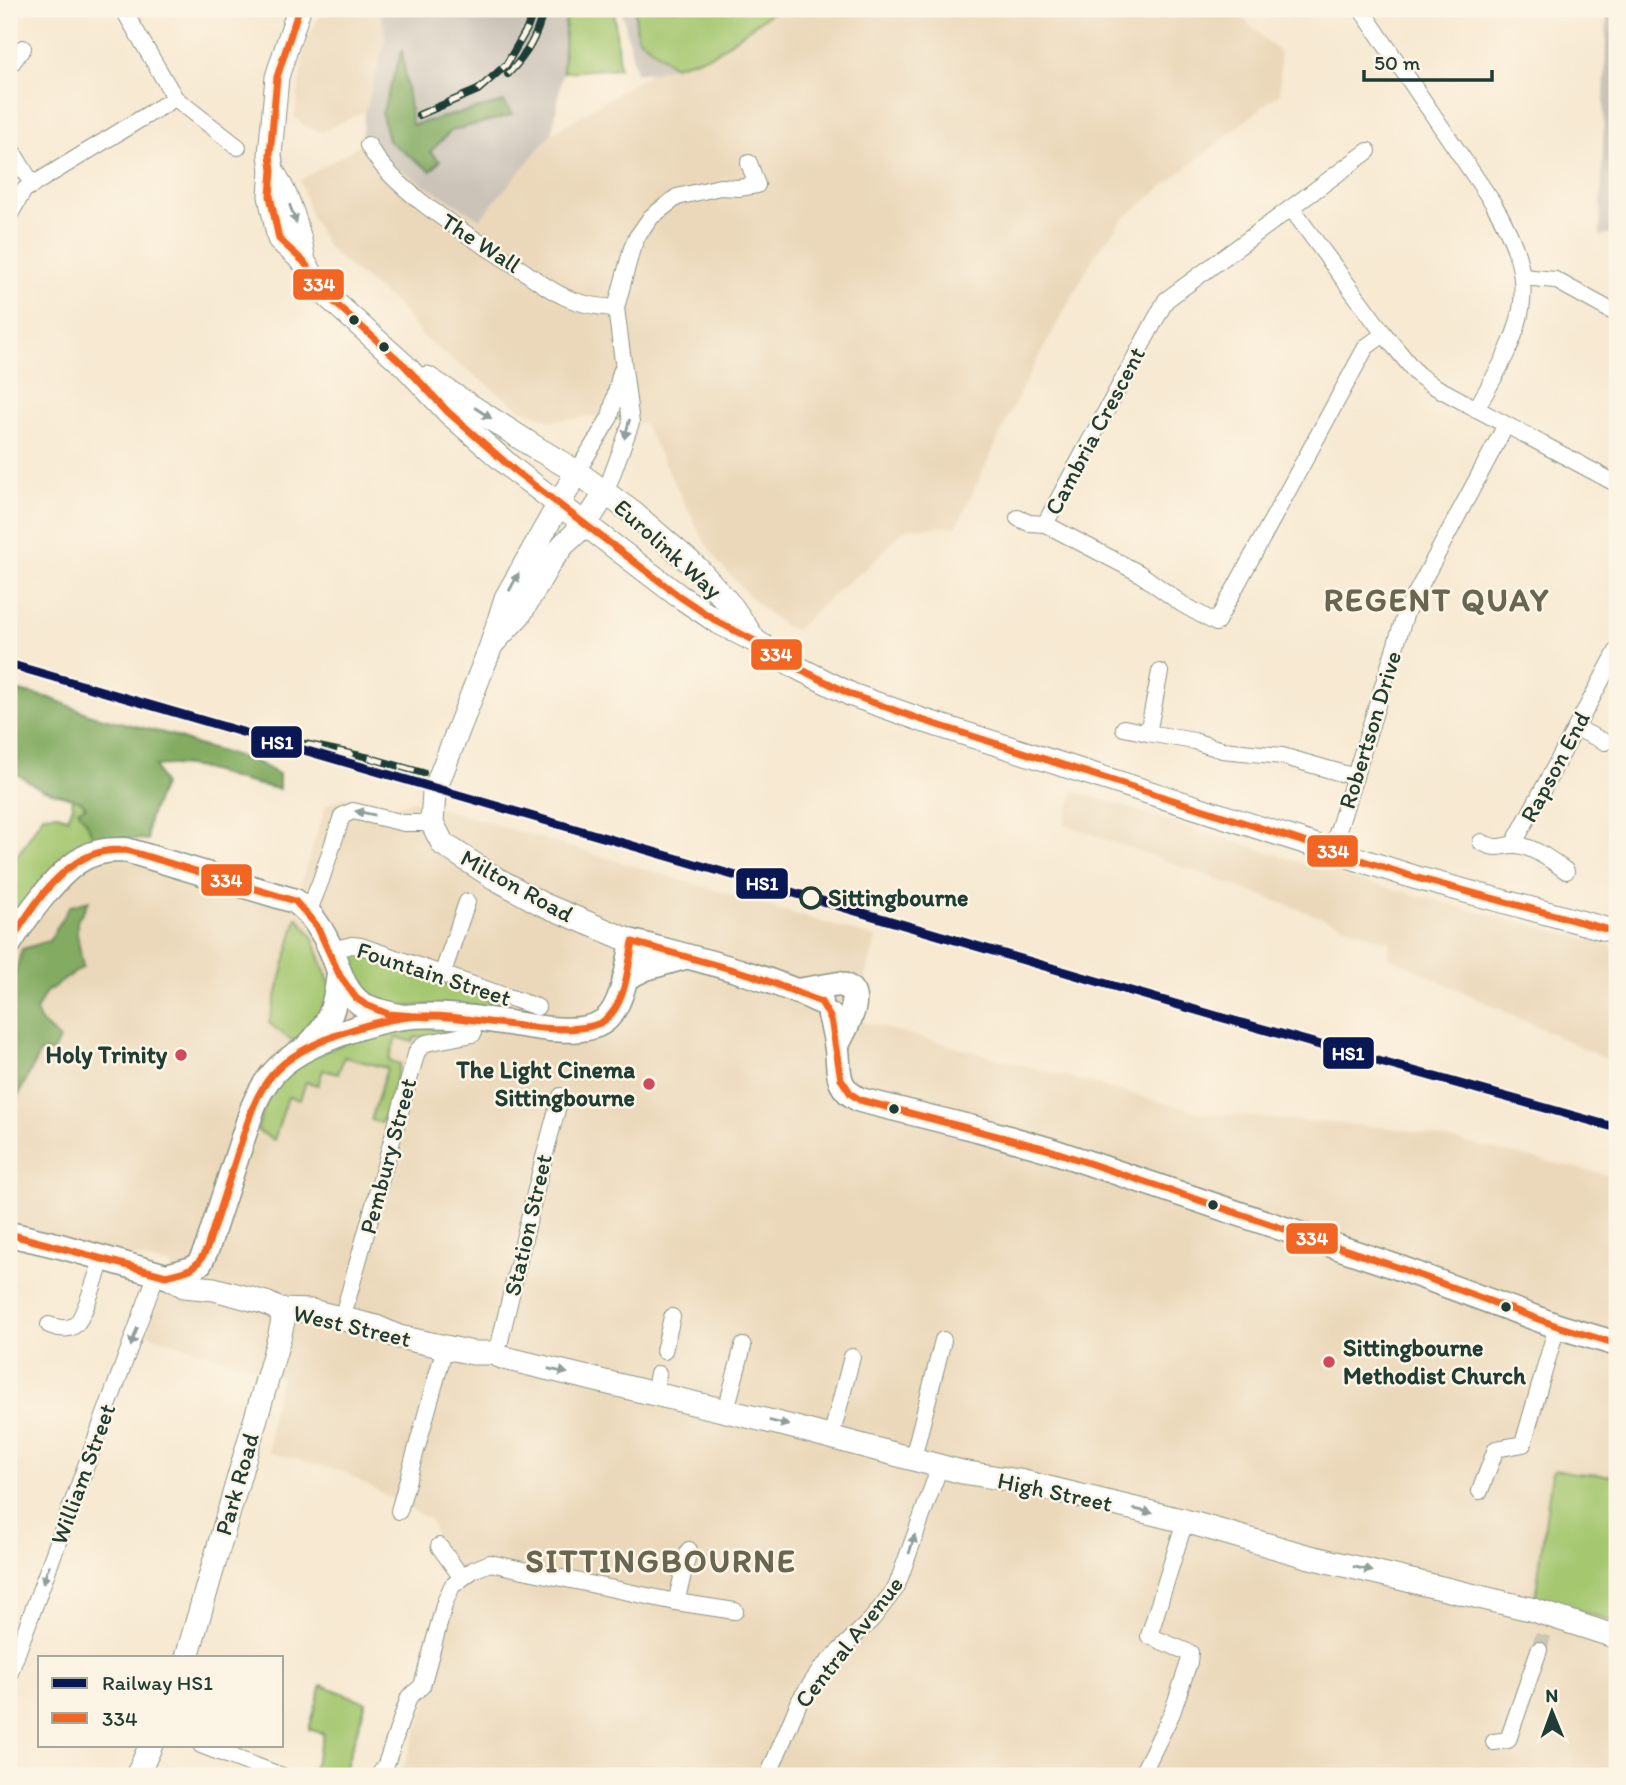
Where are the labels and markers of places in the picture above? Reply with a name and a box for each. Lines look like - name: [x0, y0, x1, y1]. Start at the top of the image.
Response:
- unlabelled marker: [347, 313, 361, 327]
- unlabelled marker: [377, 340, 391, 354]
- place label: Sittingbourne: [828, 883, 968, 913]
- marker: Sittingbourne: [800, 887, 822, 909]
- place label: Holy Trinity: [46, 1040, 168, 1070]
- marker: Holy Trinity: [173, 1047, 189, 1063]
- place label: The Light Cinema Sittingbourne: [455, 1055, 635, 1113]
- marker: The Light Cinema Sittingbourne: [641, 1076, 657, 1092]
- unlabelled marker: [887, 1102, 901, 1116]
- unlabelled marker: [1206, 1198, 1220, 1212]
- unlabelled marker: [1499, 1300, 1513, 1314]
- place label: Sittingbourne Methodist Church: [1343, 1333, 1526, 1390]
- marker: Sittingbourne Methodist Church: [1321, 1354, 1337, 1370]

